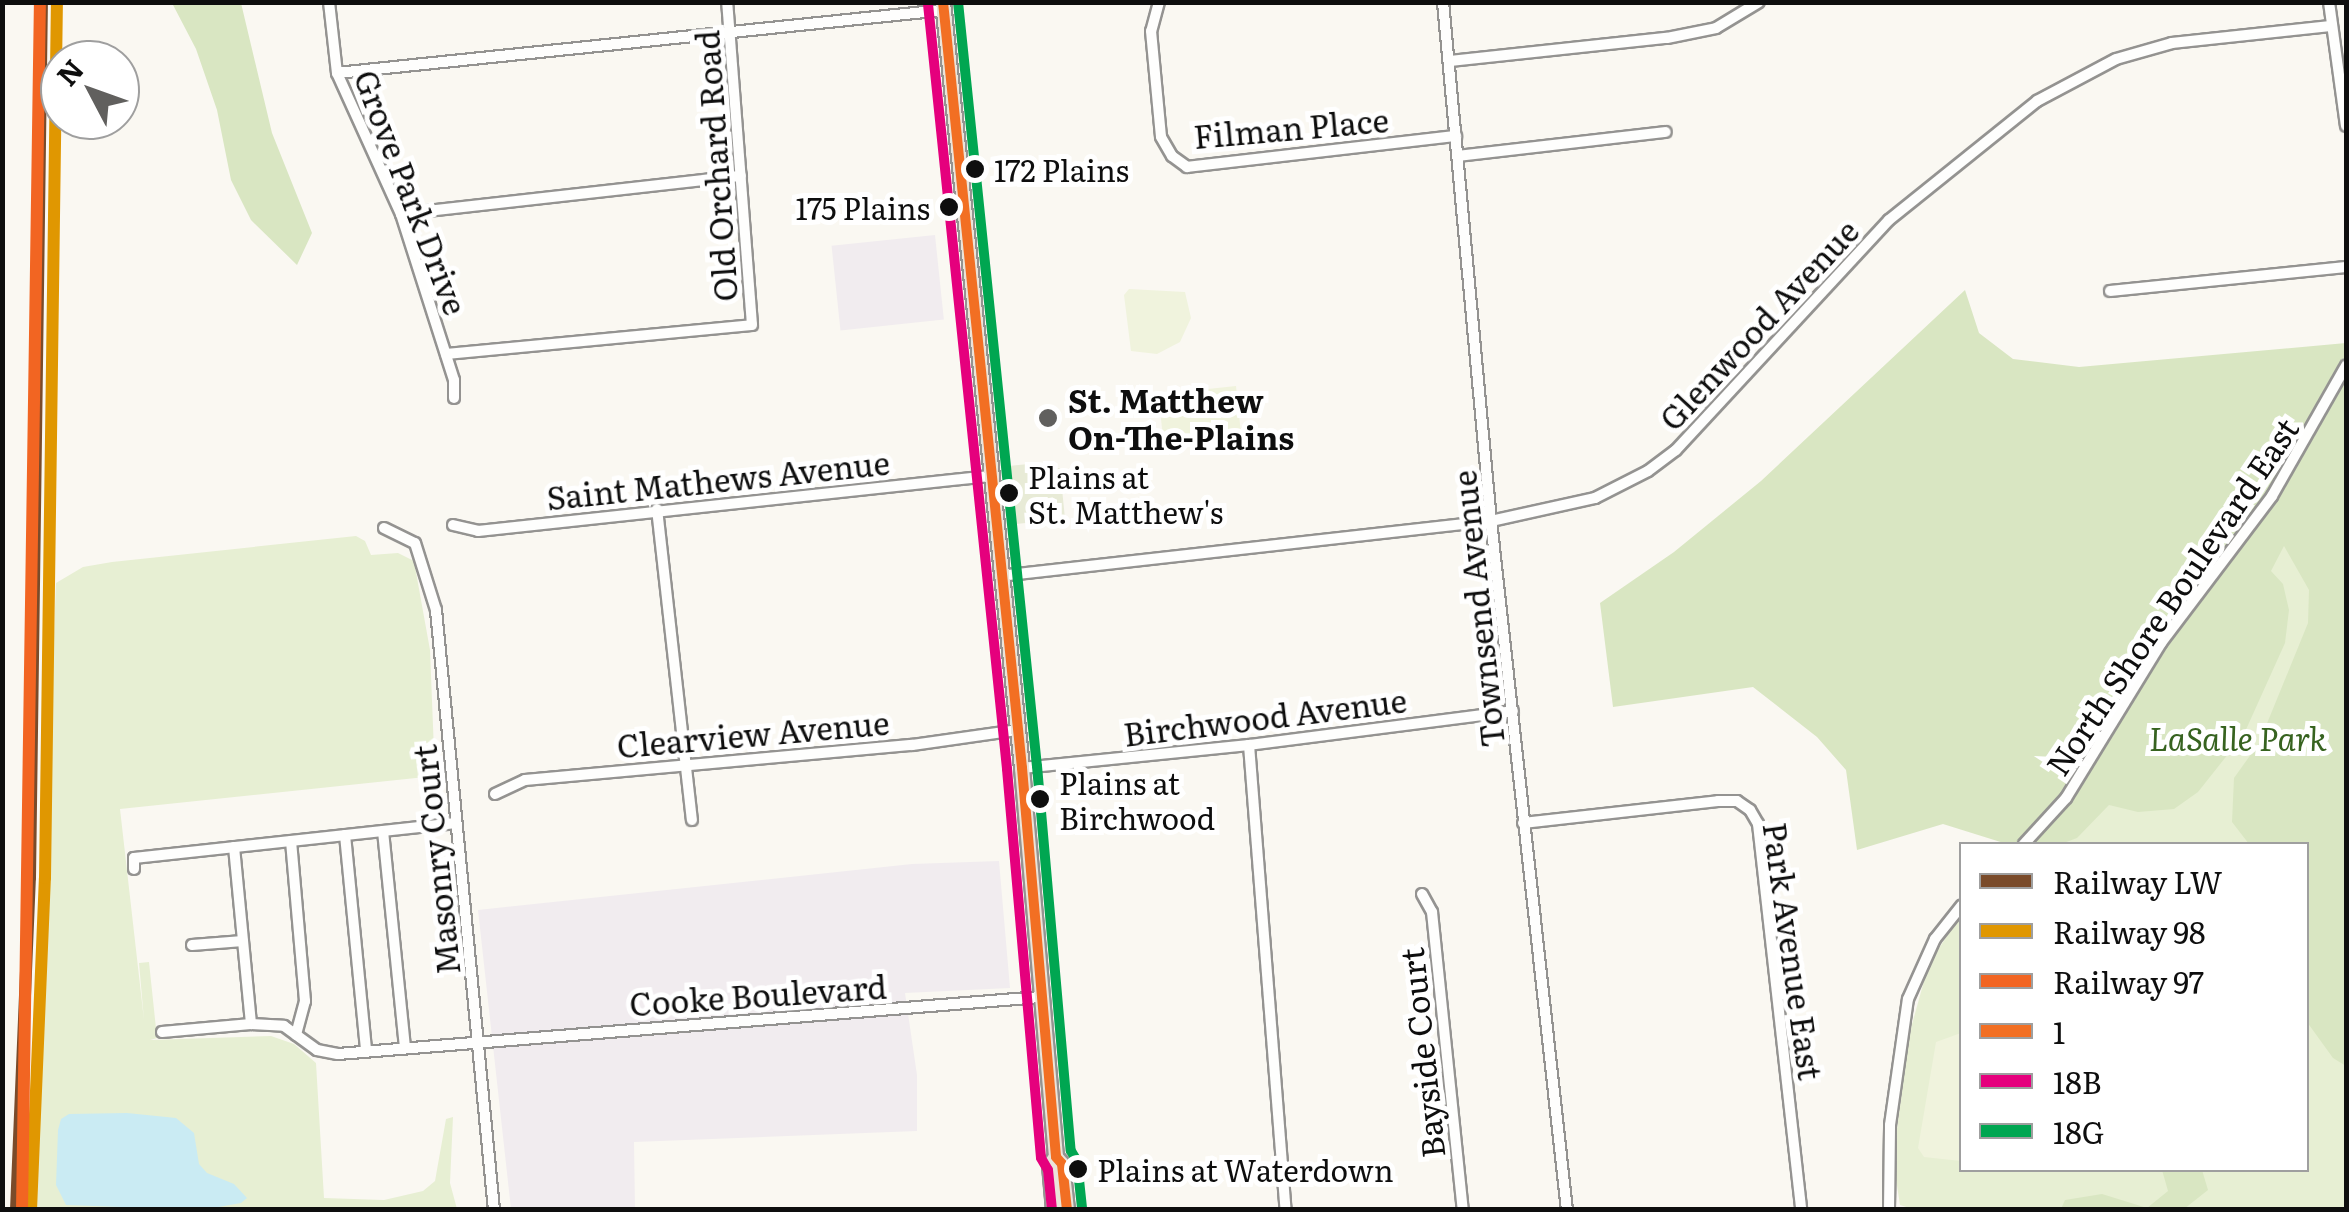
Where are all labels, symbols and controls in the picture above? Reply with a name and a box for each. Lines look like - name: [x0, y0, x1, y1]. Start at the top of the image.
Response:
- street label: Old Orchard Road: [686, 29, 744, 303]
- north arrow: [40, 40, 140, 140]
- text: N: [45, 49, 92, 94]
- street label: Grove Park Drive: [348, 64, 476, 320]
- street label: Filman Place: [1192, 99, 1390, 155]
- place label: 172 Plains: [994, 151, 1129, 187]
- marker: 172 Plains: [965, 159, 985, 179]
- place label: 175 Plains: [796, 189, 930, 225]
- marker: 175 Plains: [939, 197, 959, 217]
- street label: Glenwood Avenue: [1651, 211, 1865, 437]
- place label: St. Matthew On-The-Plains: [1068, 381, 1294, 456]
- marker: St. Matthew On-The-Plains: [1037, 407, 1059, 429]
- street label: North Shore Boulevard East: [2037, 410, 2305, 782]
- street label: Saint Mathews Avenue: [545, 442, 891, 516]
- place label: Plains at St. Matthew's: [1028, 458, 1223, 528]
- street label: Townsend Avenue: [1443, 469, 1511, 749]
- marker: Plains at St. Matthew's: [999, 483, 1019, 503]
- street label: Birchwood Avenue: [1121, 680, 1409, 752]
- street label: Clearview Avenue: [615, 702, 891, 764]
- park label: LaSalle Park: [2149, 718, 2327, 756]
- street label: Masonry Court: [404, 743, 466, 977]
- place label: Plains at Birchwood: [1059, 764, 1215, 834]
- marker: Plains at Birchwood: [1030, 789, 1050, 809]
- street label: Park Avenue East: [1757, 820, 1831, 1082]
- legend: [1959, 842, 2309, 1172]
- text: Railway LW: [2053, 859, 2223, 903]
- text: Railway 98: [2053, 909, 2206, 953]
- street label: Bayside Court: [1391, 946, 1451, 1160]
- text: Railway 97: [2053, 959, 2204, 1003]
- street label: Cooke Boulevard: [628, 966, 888, 1022]
- text: 1: [2053, 1009, 2065, 1053]
- text: 18B: [2053, 1059, 2102, 1103]
- text: 18G: [2053, 1109, 2104, 1153]
- place label: Plains at Waterdown: [1097, 1151, 1393, 1187]
- marker: Plains at Waterdown: [1068, 1159, 1088, 1179]

